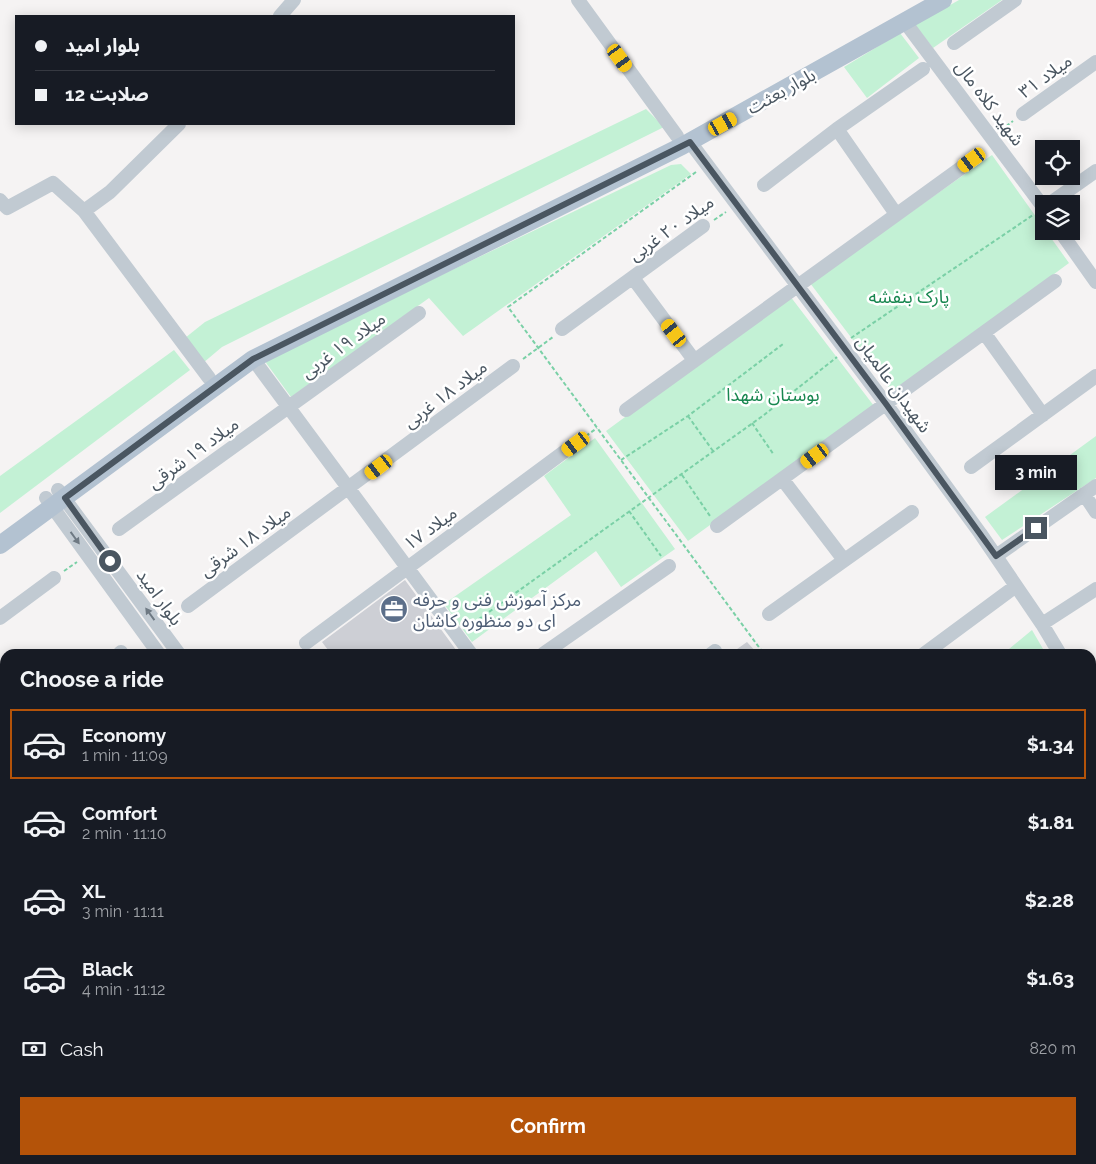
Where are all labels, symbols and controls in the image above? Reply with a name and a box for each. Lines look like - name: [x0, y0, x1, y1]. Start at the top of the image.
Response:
- text: بلوار امید: [65, 34, 140, 56]
- car: [605, 41, 634, 75]
- street label: میلاد ۳۱: [1014, 50, 1076, 102]
- street label: شهید کلاه مال: [950, 56, 1029, 150]
- street label: بلوار بعثت: [743, 64, 819, 119]
- text: صلابت 12: [65, 83, 149, 105]
- car: [706, 110, 739, 138]
- map controls: [1035, 140, 1080, 240]
- button: locate: [1035, 140, 1080, 185]
- car: [955, 145, 988, 175]
- street label: میلاد ۲۰ غربی: [624, 191, 718, 266]
- button: layers: [1035, 195, 1080, 240]
- park label: پارک بنفشه: [869, 286, 949, 308]
- street label: میلاد ۱۹ غربی: [297, 307, 390, 383]
- car: [658, 317, 689, 349]
- street label: شهیدان عالمیان: [851, 332, 936, 437]
- street label: میلاد ۱۸ غربی: [399, 356, 491, 433]
- park label: بوستان شهدا: [726, 384, 820, 406]
- street label: میلاد ۱۹ شرقی: [143, 413, 243, 494]
- car: [559, 429, 592, 459]
- car: [798, 441, 831, 471]
- car: [362, 452, 395, 482]
- callout: 3 min: [995, 456, 1077, 490]
- text: 3 min: [1015, 463, 1057, 482]
- street label: میلاد ۱۸ شرقی: [195, 501, 295, 582]
- street label: میلاد ۱۷: [399, 502, 461, 554]
- route end: [1025, 517, 1047, 539]
- one-way arrow: [70, 531, 80, 545]
- route start: [99, 550, 121, 572]
- street label: بلوار امید: [132, 565, 187, 630]
- place label: مرکز آموزش فنی و حرفه ای دو منظوره کاشان: [413, 589, 581, 632]
- office icon: مرکز آموزش فنی و حرفه ای دو منظوره کاشان: [379, 594, 409, 624]
- one-way arrow: [145, 607, 155, 621]
- text: Choose a ride: [20, 666, 164, 692]
- icon: car: [22, 722, 67, 767]
- text: Economy: [82, 724, 166, 746]
- text: $1.34: [1027, 733, 1074, 755]
- text: 1 min · 11:09: [82, 746, 168, 765]
- icon: car: [22, 800, 67, 845]
- text: Comfort: [82, 802, 157, 824]
- text: $1.81: [1027, 811, 1074, 833]
- text: 2 min · 11:10: [82, 824, 166, 843]
- icon: car: [22, 878, 67, 923]
- text: XL: [82, 880, 105, 902]
- text: $2.28: [1025, 889, 1074, 911]
- text: 3 min · 11:11: [82, 902, 164, 921]
- icon: car: [22, 956, 67, 1001]
- text: Black: [82, 958, 133, 980]
- text: $1.63: [1026, 967, 1074, 989]
- text: 4 min · 11:12: [82, 980, 165, 999]
- icon: cash: [20, 1035, 48, 1063]
- text: Cash: [60, 1038, 104, 1060]
- text: 820 m: [1030, 1039, 1076, 1058]
- button: Confirm: [20, 1097, 1076, 1155]

